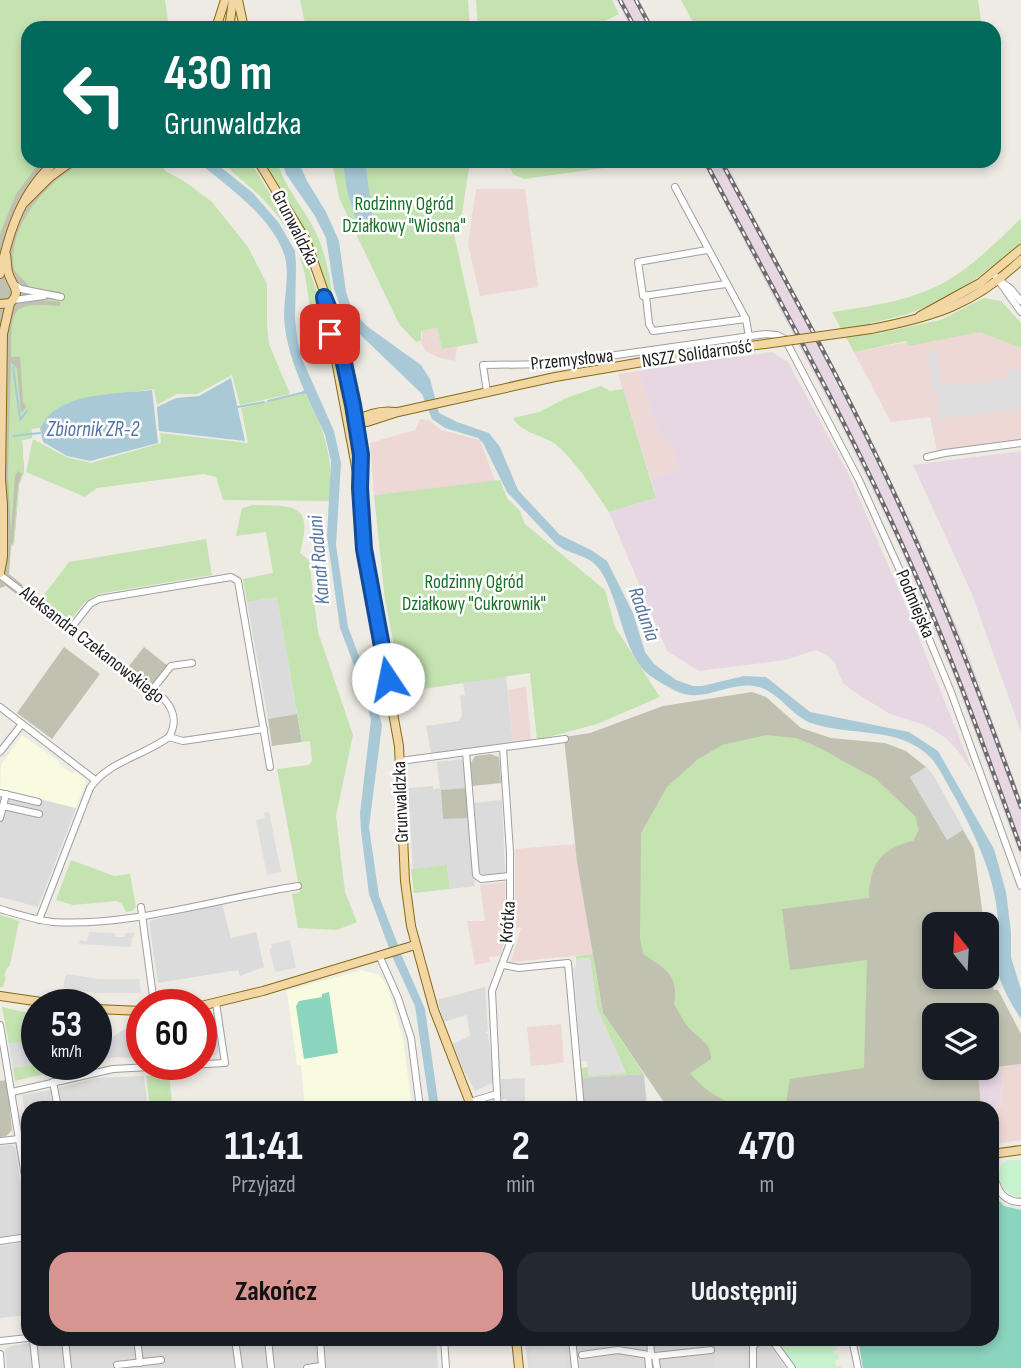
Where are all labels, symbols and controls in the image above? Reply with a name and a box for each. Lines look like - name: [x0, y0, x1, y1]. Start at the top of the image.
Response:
- text: 430 m: [164, 45, 272, 104]
- icon: left: [49, 49, 140, 140]
- text: Grunwaldzka: [164, 105, 301, 144]
- street label: Grunwaldzka: [266, 186, 324, 270]
- park label: Rodzinny Ogród Działkowy "Wiosna": [342, 193, 466, 238]
- pin: [300, 304, 360, 364]
- icon: arrive: [311, 315, 349, 353]
- street label: NSZZ Solidarność: [640, 335, 754, 373]
- street label: Przemysłowa: [529, 344, 615, 376]
- water label: Zbiornik ZR-2: [46, 417, 140, 442]
- water label: Kanał Raduni: [303, 513, 335, 606]
- street label: Podmiejska: [890, 566, 940, 642]
- park label: Rodzinny Ogród Działkowy "Cukrownik": [402, 571, 546, 616]
- street label: Aleksandra Czekanowskiego: [14, 581, 169, 709]
- water label: Radunia: [623, 583, 665, 645]
- position arrow: [351, 642, 425, 716]
- street label: Grunwaldzka: [388, 761, 414, 843]
- street label: Krótka: [495, 900, 521, 944]
- north arrow: [922, 912, 999, 989]
- map controls: [922, 912, 999, 1080]
- speed limit sign: 60: [126, 989, 217, 1080]
- button: layers: [922, 1003, 999, 1080]
- text: 53: [51, 1004, 82, 1047]
- text: km/h: [51, 1041, 82, 1062]
- text: 11:41: [224, 1121, 303, 1172]
- text: 2: [511, 1121, 530, 1172]
- text: 470: [738, 1121, 796, 1172]
- text: Przyjazd: [232, 1171, 296, 1199]
- text: min: [506, 1171, 535, 1199]
- text: m: [760, 1171, 774, 1199]
- button: Zakończ: [49, 1252, 503, 1332]
- button: Udostępnij: [517, 1252, 971, 1332]

